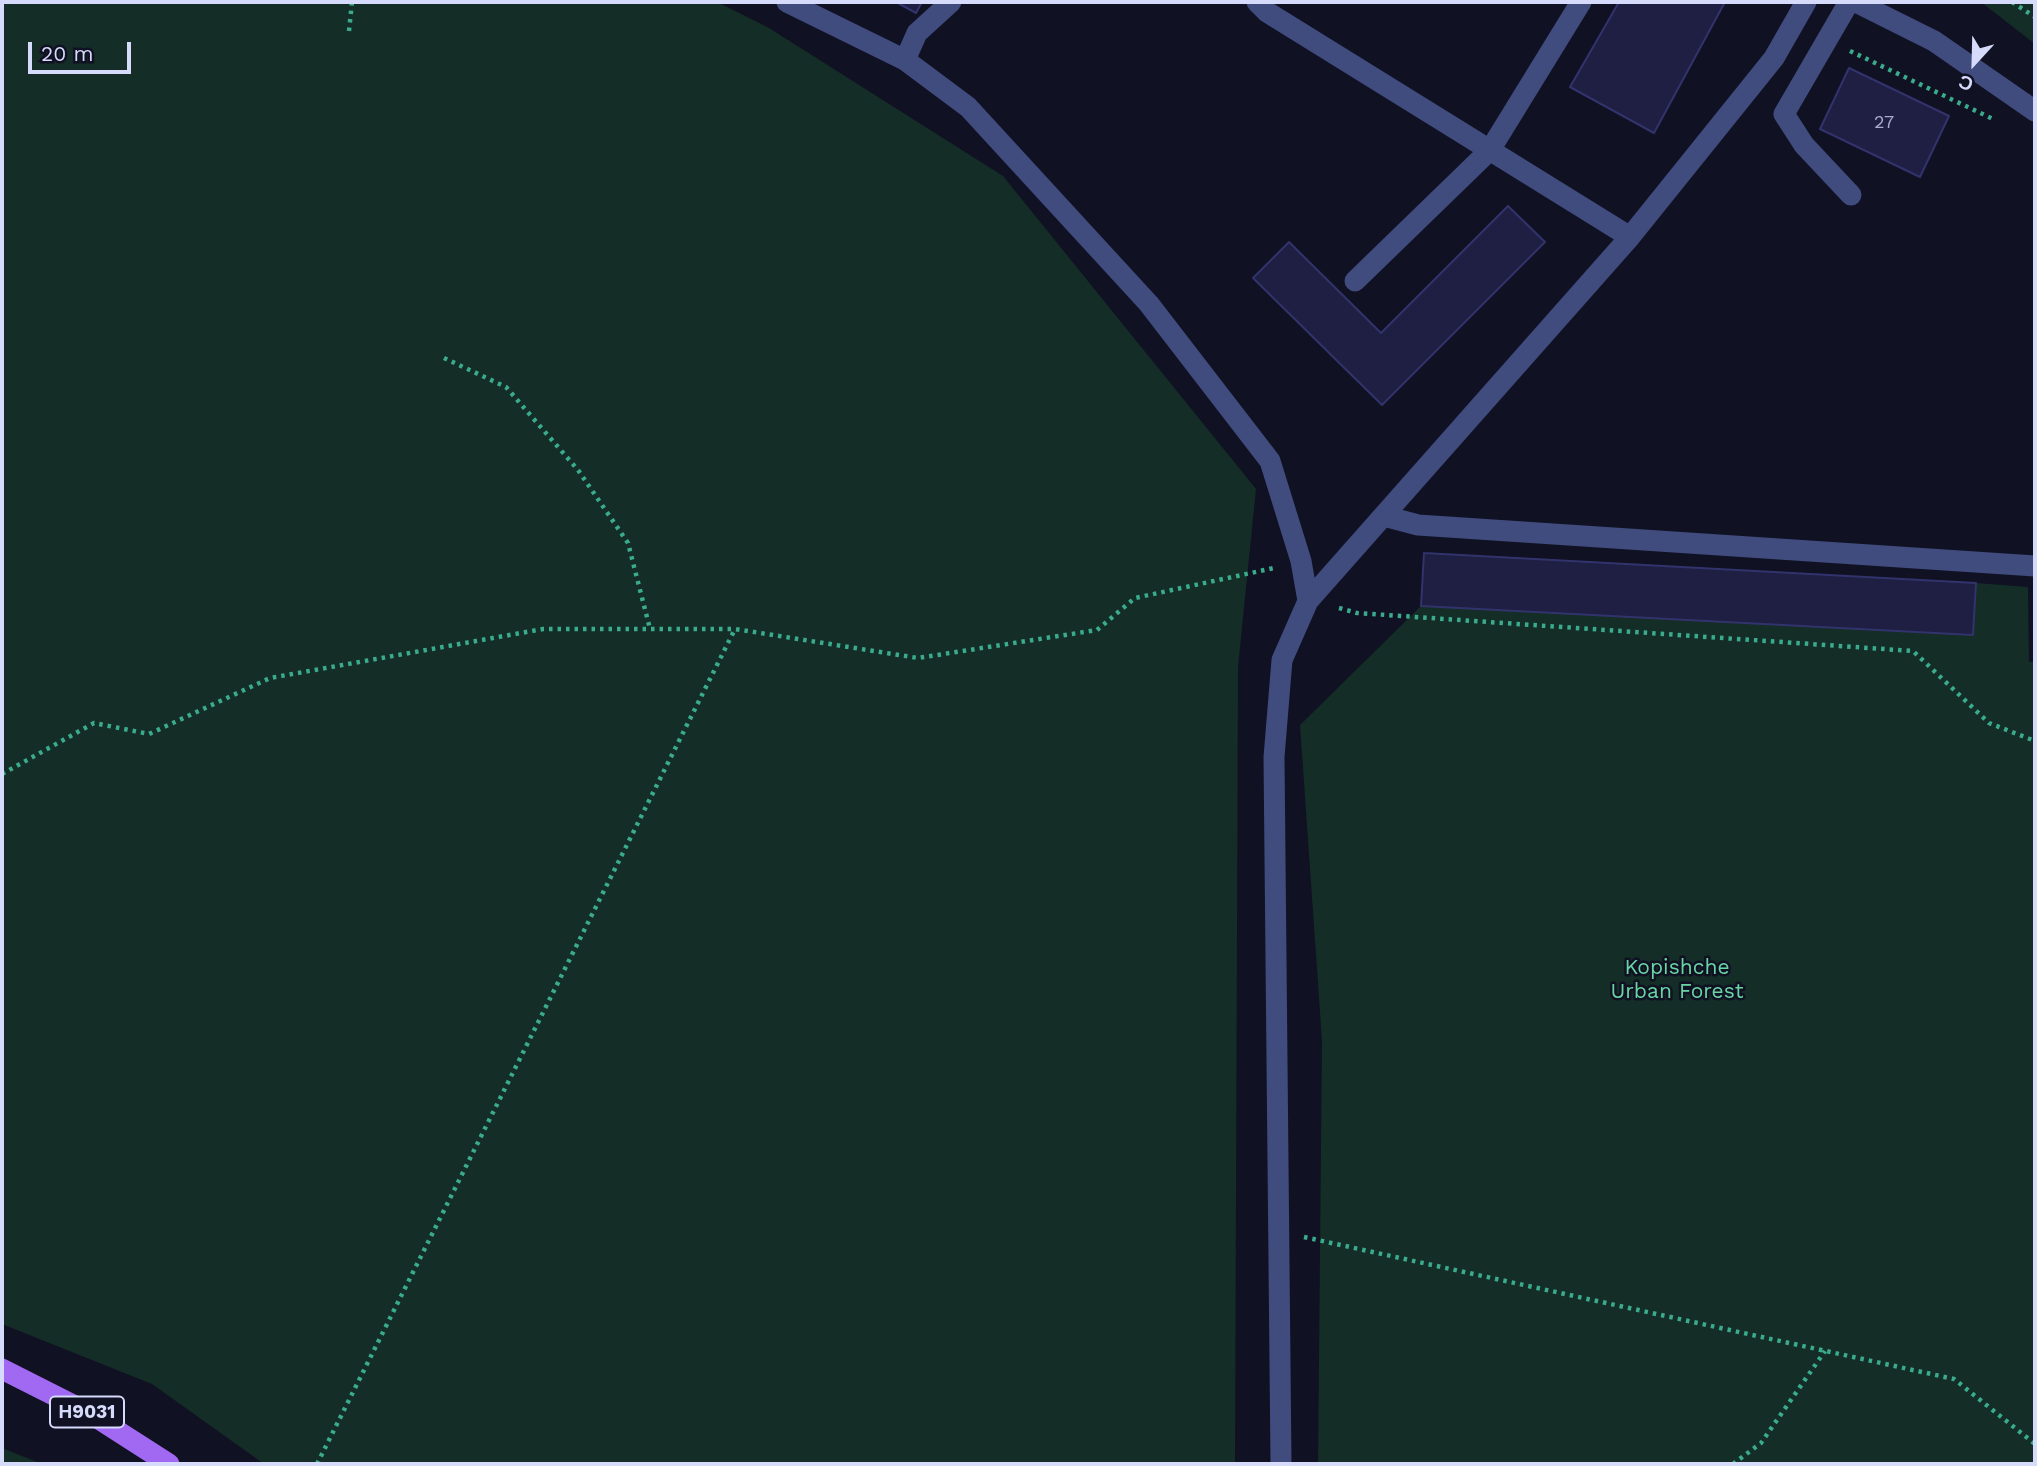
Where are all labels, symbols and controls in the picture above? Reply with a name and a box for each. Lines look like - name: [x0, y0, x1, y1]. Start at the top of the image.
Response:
- scale bar: [32, 28, 135, 72]
- north arrow: [1939, 28, 2009, 98]
- text: 20 m: [41, 41, 93, 66]
- text: С: [1955, 70, 1977, 96]
- house number: 27: [1874, 112, 1894, 134]
- park label: Kopishche Urban Forest: [1610, 955, 1744, 1005]
- road number: Н9031: [50, 1396, 124, 1428]

